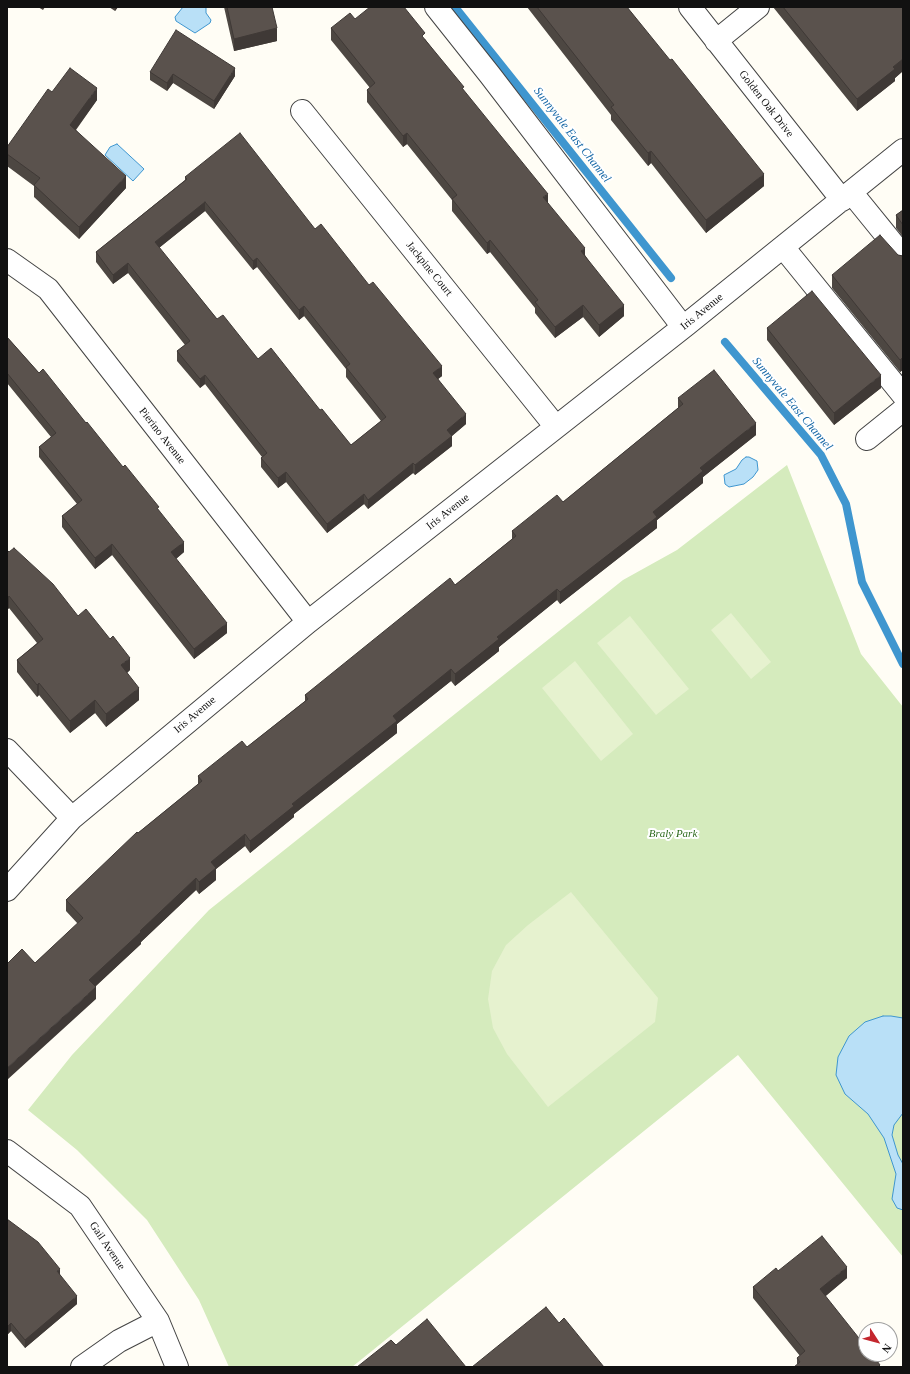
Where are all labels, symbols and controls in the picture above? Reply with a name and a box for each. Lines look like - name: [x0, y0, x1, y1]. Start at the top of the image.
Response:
- street label: Golden Oak Drive: [736, 68, 796, 140]
- water label: Sunnyvale East Channel: [530, 84, 614, 186]
- street label: Jackpine Court: [403, 239, 455, 299]
- street label: Iris Avenue: [678, 291, 726, 333]
- water label: Sunnyvale East Channel: [749, 354, 835, 454]
- street label: Pierino Avenue: [136, 405, 188, 467]
- street label: Iris Avenue: [424, 491, 472, 533]
- street label: Iris Avenue: [171, 694, 219, 736]
- park label: Braly Park: [649, 827, 697, 841]
- street label: Gail Avenue: [86, 1219, 128, 1273]
- north arrow: [858, 1322, 898, 1362]
- text: N: [880, 1342, 894, 1355]

